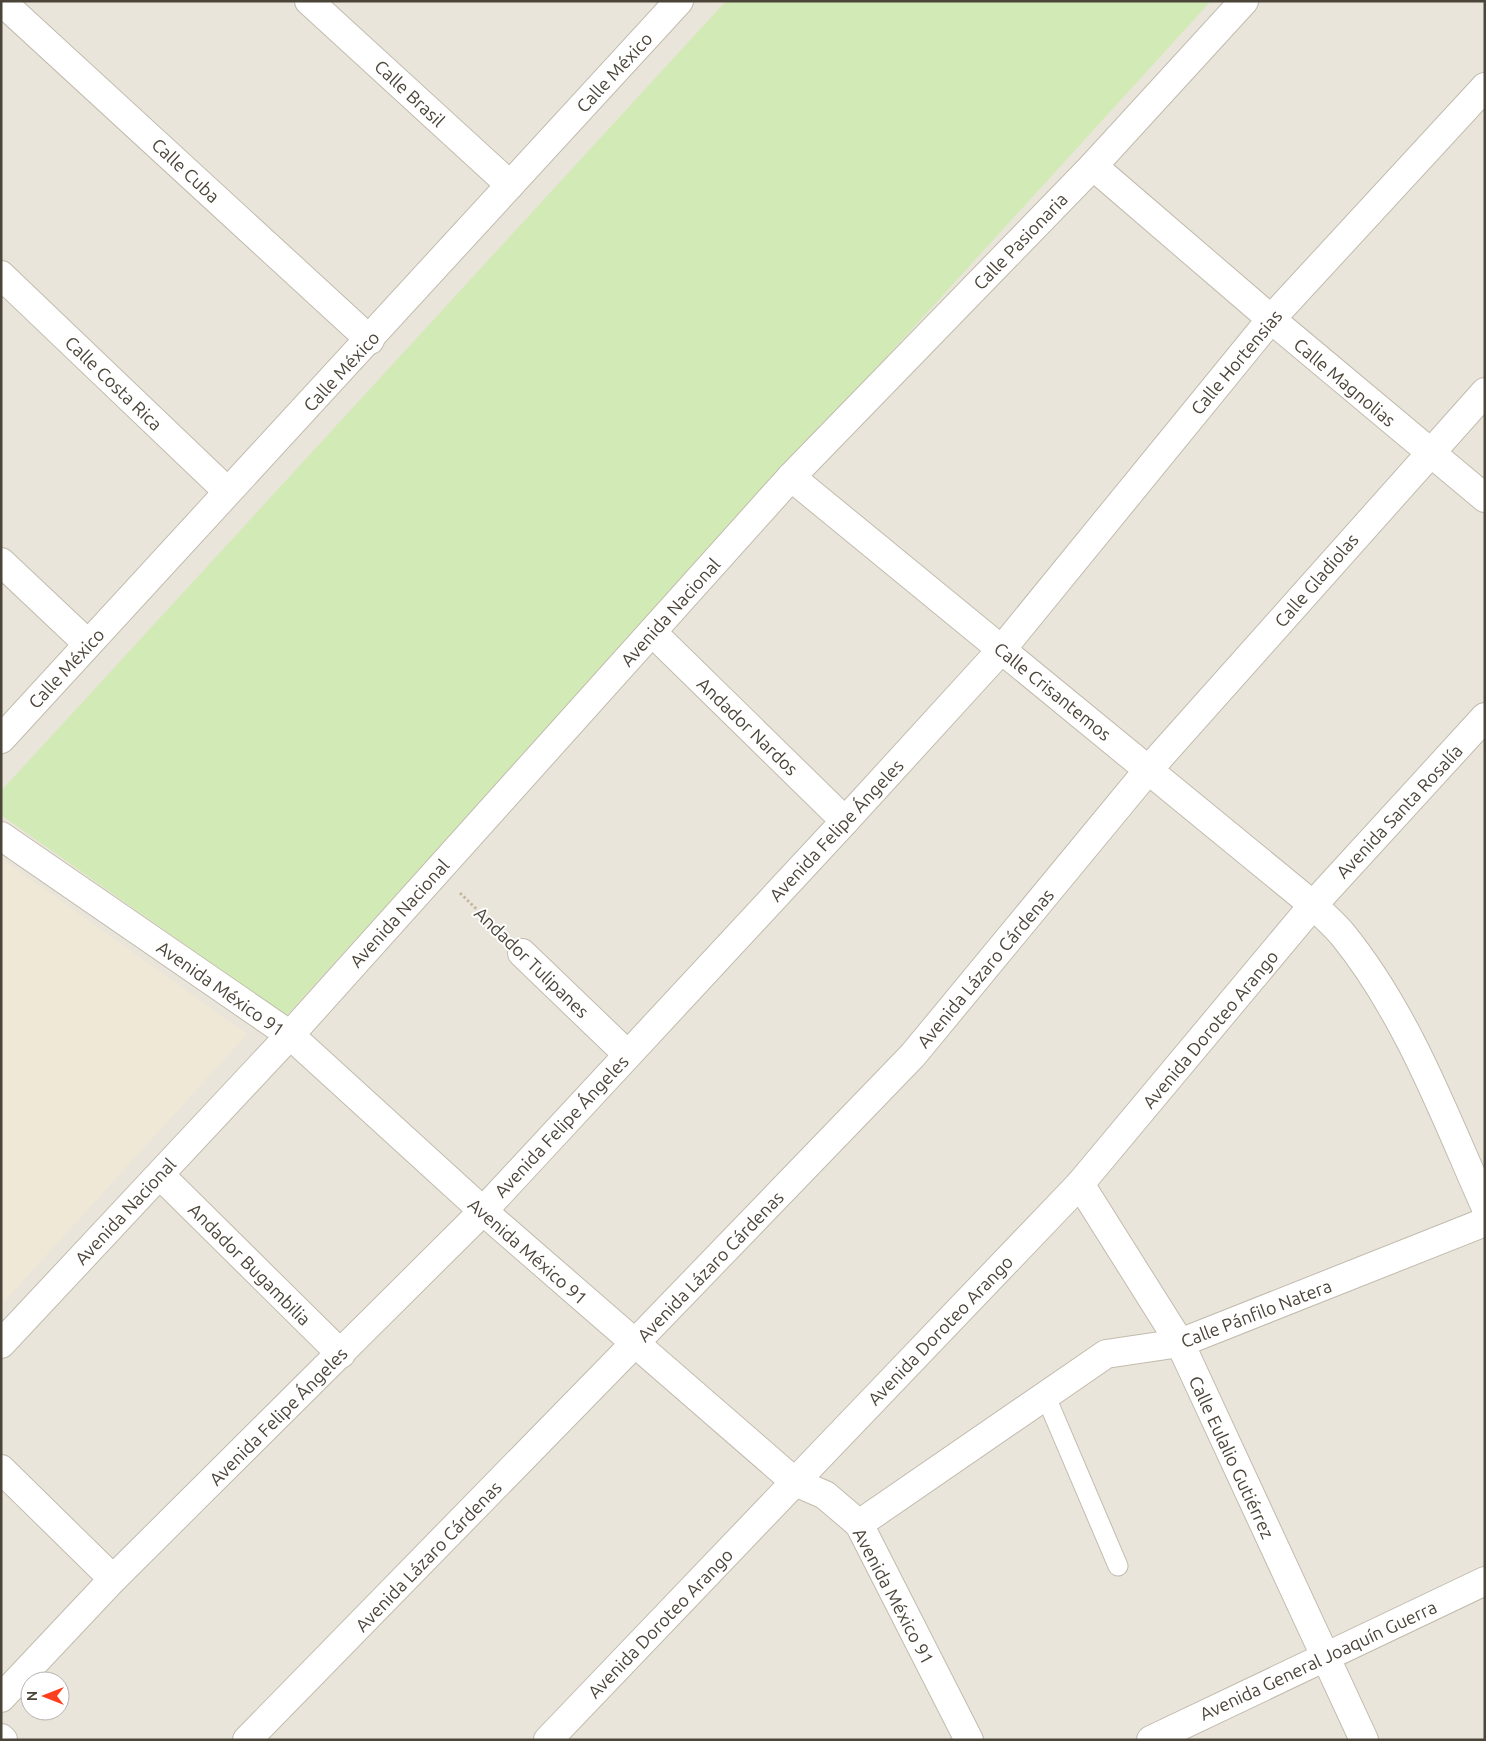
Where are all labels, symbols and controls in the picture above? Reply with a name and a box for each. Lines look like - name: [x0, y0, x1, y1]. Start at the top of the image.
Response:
- street label: Calle México: [572, 28, 656, 116]
- street label: Calle Brasil: [371, 56, 449, 131]
- street label: Calle Cuba: [148, 134, 224, 206]
- street label: Calle Pasionaria: [969, 189, 1071, 293]
- street label: Calle Hortensias: [1186, 306, 1286, 418]
- street label: Calle México: [299, 327, 383, 415]
- street label: Calle Costa Rica: [61, 332, 167, 434]
- street label: Calle Magnolias: [1290, 334, 1400, 430]
- street label: Calle Gladiolas: [1270, 529, 1362, 631]
- street label: Avenida Nacional: [616, 554, 724, 670]
- street label: Calle México: [24, 624, 108, 712]
- street label: Calle Crisantemos: [991, 638, 1115, 744]
- street label: Andador Nardos: [694, 673, 802, 779]
- street label: Avenida Santa Rosalía: [1332, 740, 1466, 882]
- street label: Avenida Felipe Ángeles: [764, 754, 907, 905]
- street label: Avenida Nacional: [345, 855, 453, 971]
- street label: Avenida Lázaro Cárdenas: [913, 884, 1057, 1051]
- street label: Andador Tulipanes: [471, 903, 593, 1022]
- street label: Avenida México 91: [153, 936, 289, 1040]
- street label: Avenida Doroteo Arango: [1138, 946, 1282, 1112]
- street label: Avenida Felipe Ángeles: [489, 1050, 632, 1201]
- street label: Avenida Nacional: [71, 1153, 180, 1268]
- street label: Avenida Lázaro Cárdenas: [633, 1187, 787, 1345]
- street label: Avenida México 91: [464, 1194, 592, 1308]
- street label: Andador Bugambilia: [185, 1199, 315, 1329]
- street label: Avenida Doroteo Arango: [863, 1251, 1017, 1409]
- street label: Calle Pánfilo Natera: [1178, 1275, 1334, 1351]
- street label: Avenida Felipe Ángeles: [204, 1342, 351, 1489]
- street label: Calle Eulalio Gutiérrez: [1185, 1372, 1279, 1542]
- street label: Avenida Lázaro Cárdenas: [351, 1477, 505, 1635]
- street label: Avenida México 91: [850, 1525, 938, 1667]
- street label: Avenida Doroteo Arango: [583, 1544, 737, 1702]
- street label: Avenida General Joaquín Guerra: [1196, 1596, 1440, 1724]
- north arrow: [20, 1671, 70, 1721]
- text: N: [24, 1691, 40, 1701]

